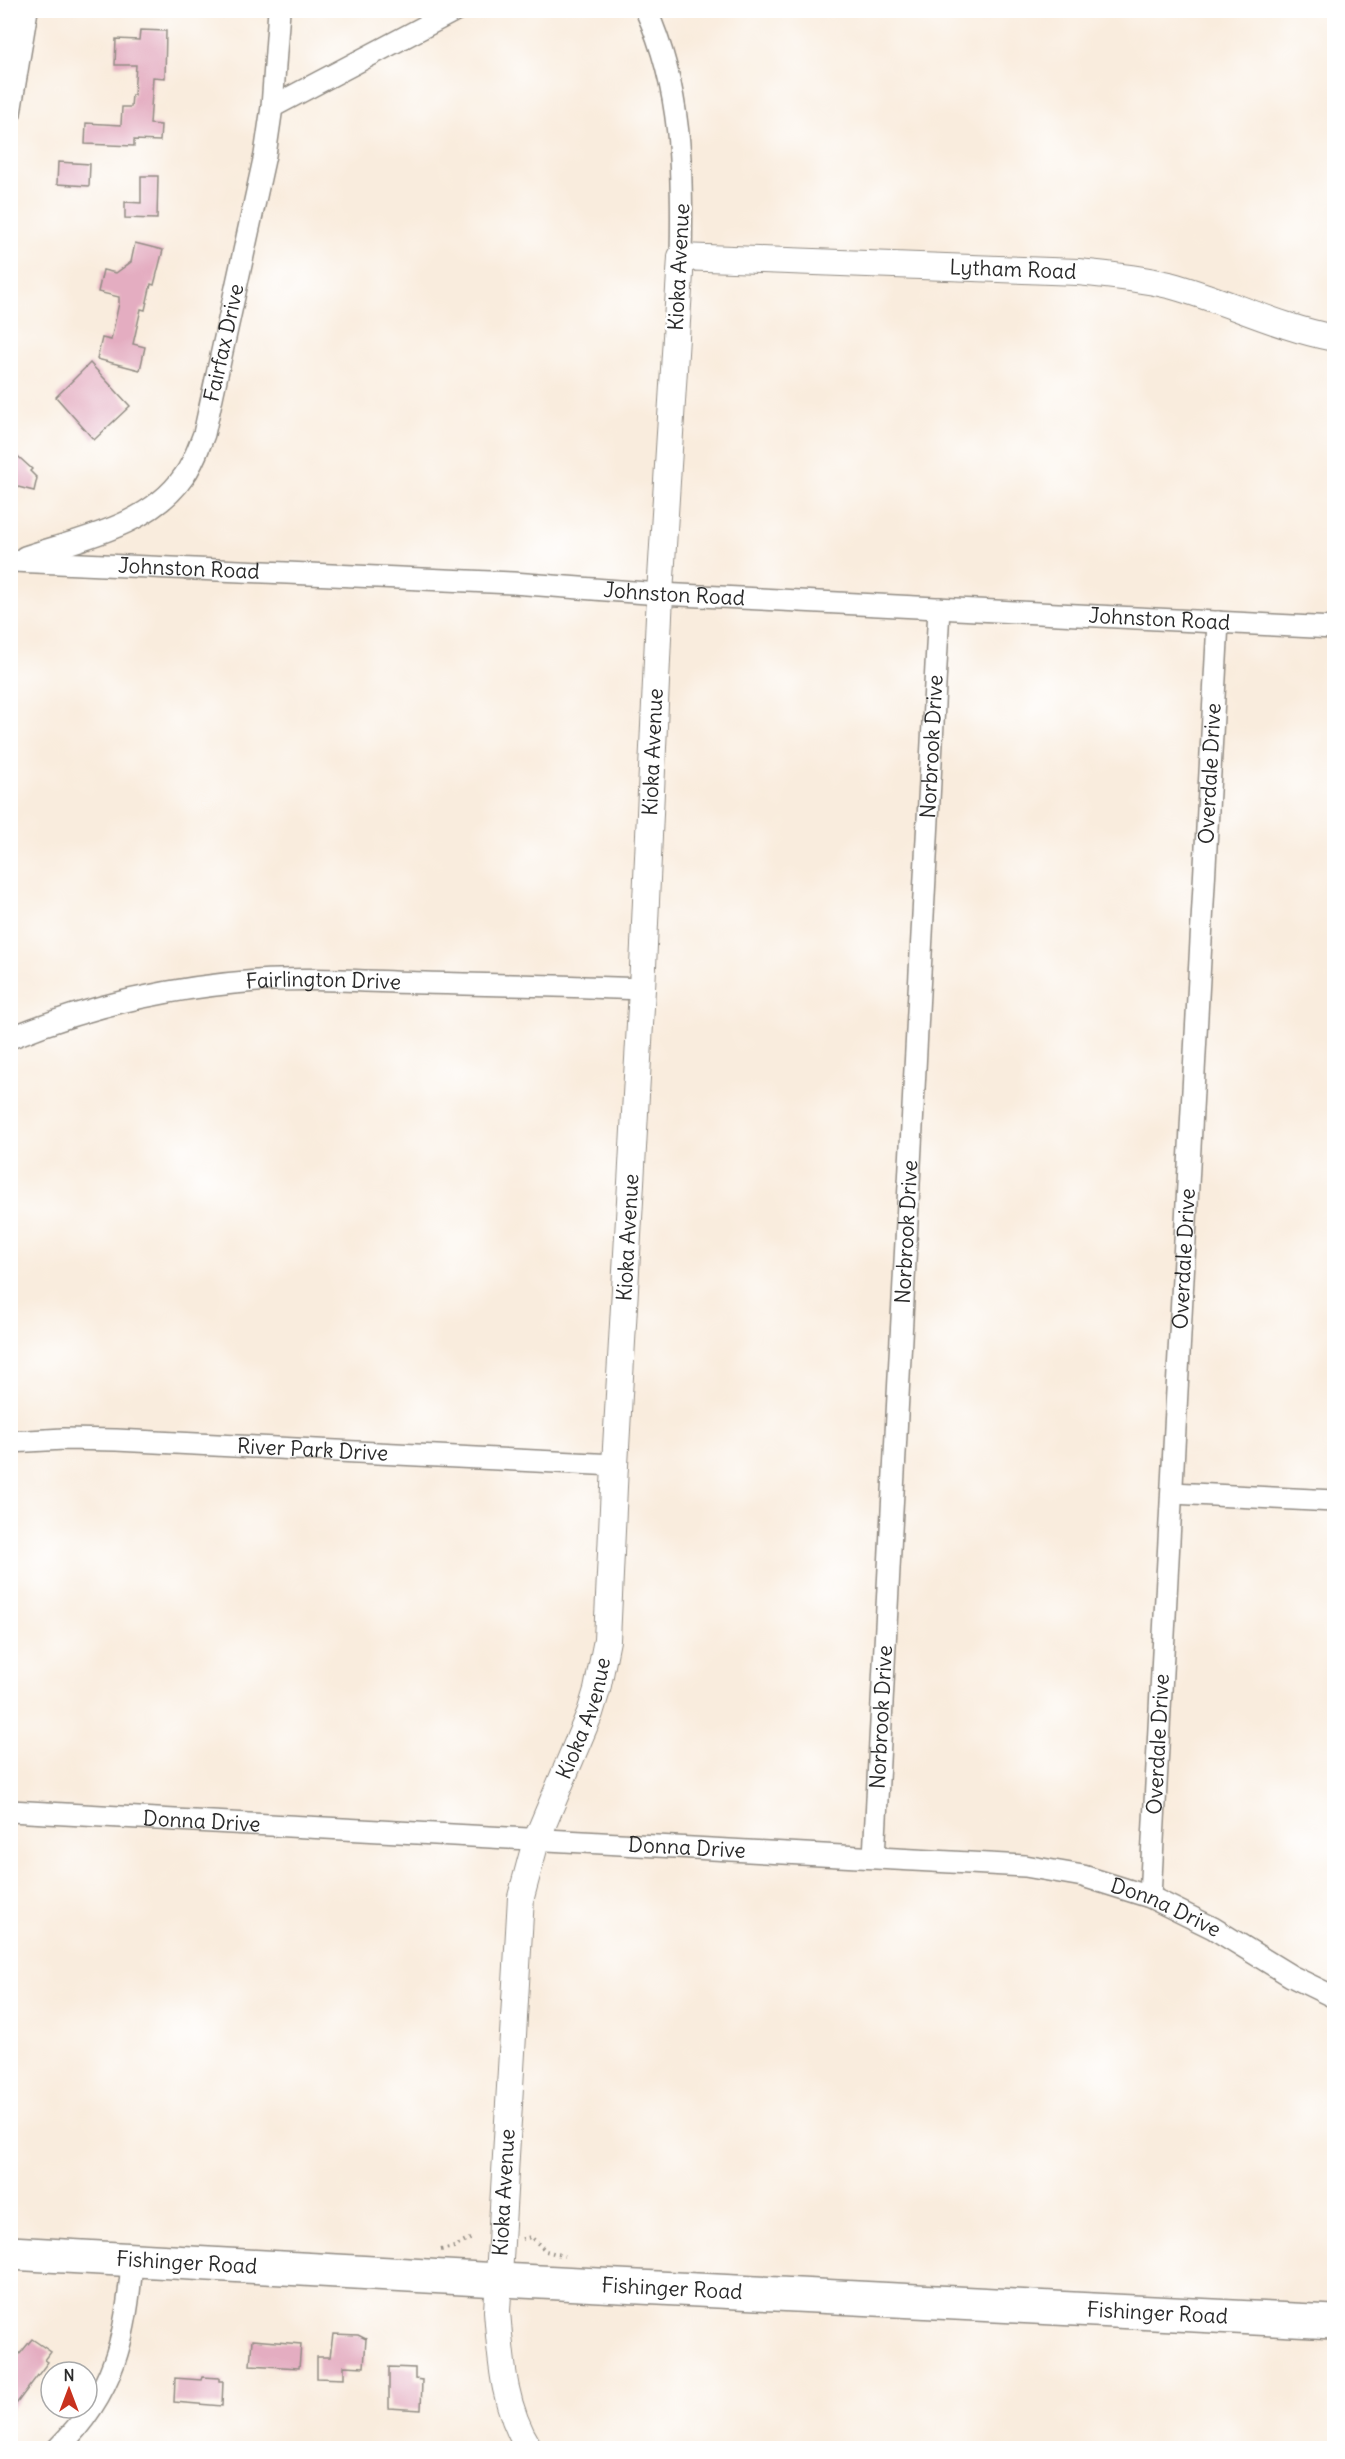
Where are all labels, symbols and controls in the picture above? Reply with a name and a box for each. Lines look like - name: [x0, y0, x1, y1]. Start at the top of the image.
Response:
- street label: Kioka Avenue: [662, 203, 695, 331]
- street label: Lytham Road: [949, 253, 1077, 285]
- street label: Fairfax Drive: [197, 281, 249, 404]
- street label: Johnston Road: [117, 552, 260, 585]
- street label: Johnston Road: [602, 576, 746, 611]
- street label: Johnston Road: [1088, 602, 1231, 636]
- street label: Norbrook Drive: [914, 674, 949, 819]
- street label: Kioka Avenue: [636, 688, 669, 816]
- street label: Overdale Drive: [1192, 702, 1227, 845]
- street label: Fairlington Drive: [245, 965, 402, 995]
- street label: Norbrook Drive: [889, 1159, 923, 1304]
- street label: Kioka Avenue: [610, 1173, 645, 1302]
- street label: Overdale Drive: [1166, 1188, 1201, 1330]
- street label: River Park Drive: [236, 1432, 389, 1467]
- street label: Norbrook Drive: [864, 1645, 898, 1790]
- street label: Kioka Avenue: [550, 1655, 616, 1783]
- street label: Overdale Drive: [1140, 1673, 1175, 1815]
- street label: Donna Drive: [142, 1804, 261, 1838]
- street label: Donna Drive: [628, 1831, 747, 1864]
- street label: Donna Drive: [1108, 1872, 1226, 1943]
- street label: Kioka Avenue: [486, 2128, 521, 2257]
- street label: Fishinger Road: [116, 2245, 258, 2280]
- street label: Fishinger Road: [601, 2271, 743, 2305]
- street label: Fishinger Road: [1086, 2296, 1229, 2330]
- north arrow: [39, 2360, 99, 2420]
- text: N: [63, 2365, 75, 2385]

